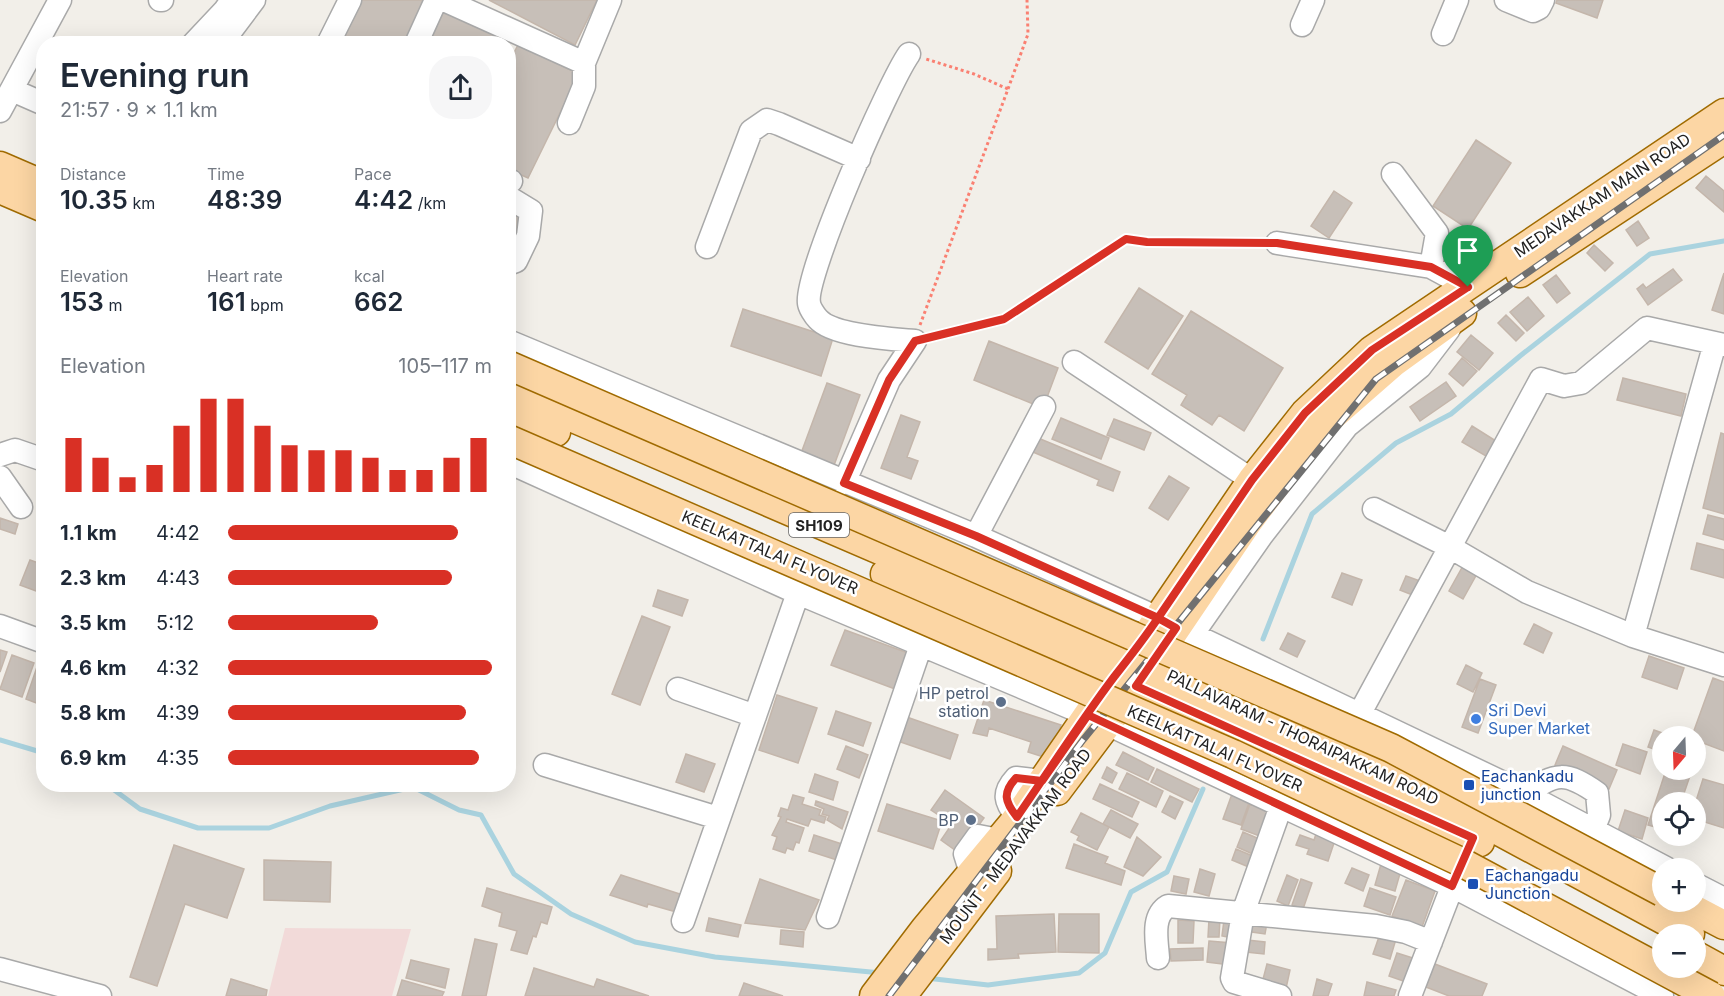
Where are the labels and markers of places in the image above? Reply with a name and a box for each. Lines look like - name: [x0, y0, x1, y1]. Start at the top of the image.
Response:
- pin: [1442, 225, 1493, 287]
- place label: HP petrol station: [919, 683, 989, 721]
- marker: HP petrol station: [994, 695, 1008, 709]
- place label: Sri Devi Super Market: [1488, 700, 1590, 738]
- marker: Sri Devi Super Market: [1469, 712, 1483, 726]
- place label: Eachankadu junction: [1480, 766, 1574, 804]
- marker: Eachankadu junction: [1462, 778, 1476, 792]
- place label: BP: [938, 810, 959, 830]
- marker: BP: [964, 813, 978, 827]
- place label: Eachangadu Junction: [1485, 865, 1579, 903]
- marker: Eachangadu Junction: [1466, 877, 1480, 891]

